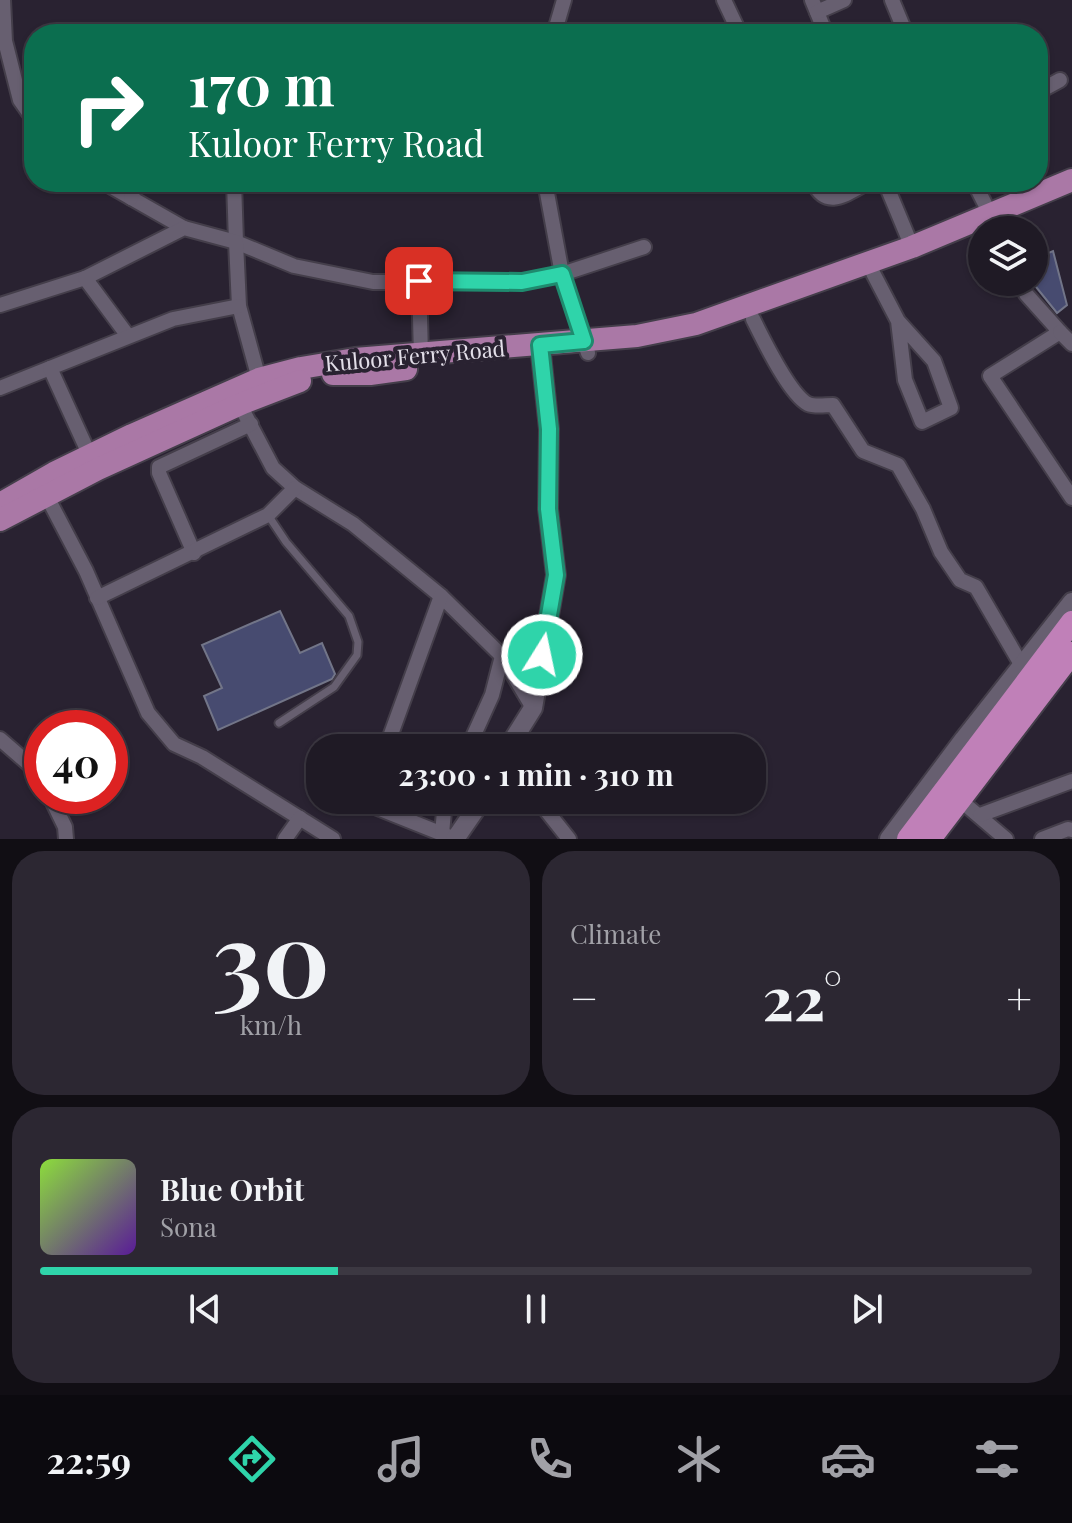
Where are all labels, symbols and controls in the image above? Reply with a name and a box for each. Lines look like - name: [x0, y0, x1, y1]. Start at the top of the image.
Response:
- text: 170 m: [188, 46, 335, 121]
- icon: right: [56, 56, 160, 160]
- text: Kuloor Ferry Road: [188, 118, 484, 166]
- map controls: [968, 216, 1048, 296]
- button: layers: [968, 216, 1048, 296]
- pin: [385, 247, 453, 315]
- icon: arrive: [397, 259, 441, 303]
- street label: Kuloor Ferry Road: [323, 332, 507, 378]
- position arrow: [500, 613, 584, 697]
- speed limit sign: 40: [24, 710, 128, 814]
- text: 23:00 · 1 min · 310 m: [398, 754, 674, 794]
- text: 30: [212, 885, 330, 1024]
- text: Climate: [570, 916, 661, 951]
- text: 22°: [762, 956, 842, 1036]
- text: −: [570, 967, 598, 1026]
- text: +: [1006, 967, 1032, 1026]
- text: km/h: [240, 1007, 302, 1042]
- text: Blue Orbit: [160, 1169, 304, 1209]
- text: Sona: [160, 1209, 217, 1244]
- icon: previous: [183, 1287, 227, 1331]
- icon: pause: [514, 1287, 558, 1331]
- icon: next: [845, 1287, 889, 1331]
- icon: directions: [224, 1431, 280, 1487]
- icon: music: [373, 1431, 429, 1487]
- icon: phone: [522, 1431, 578, 1487]
- icon: climate: [671, 1431, 727, 1487]
- icon: car: [820, 1431, 876, 1487]
- icon: filters: [969, 1431, 1025, 1487]
- text: 22:59: [47, 1435, 131, 1483]

